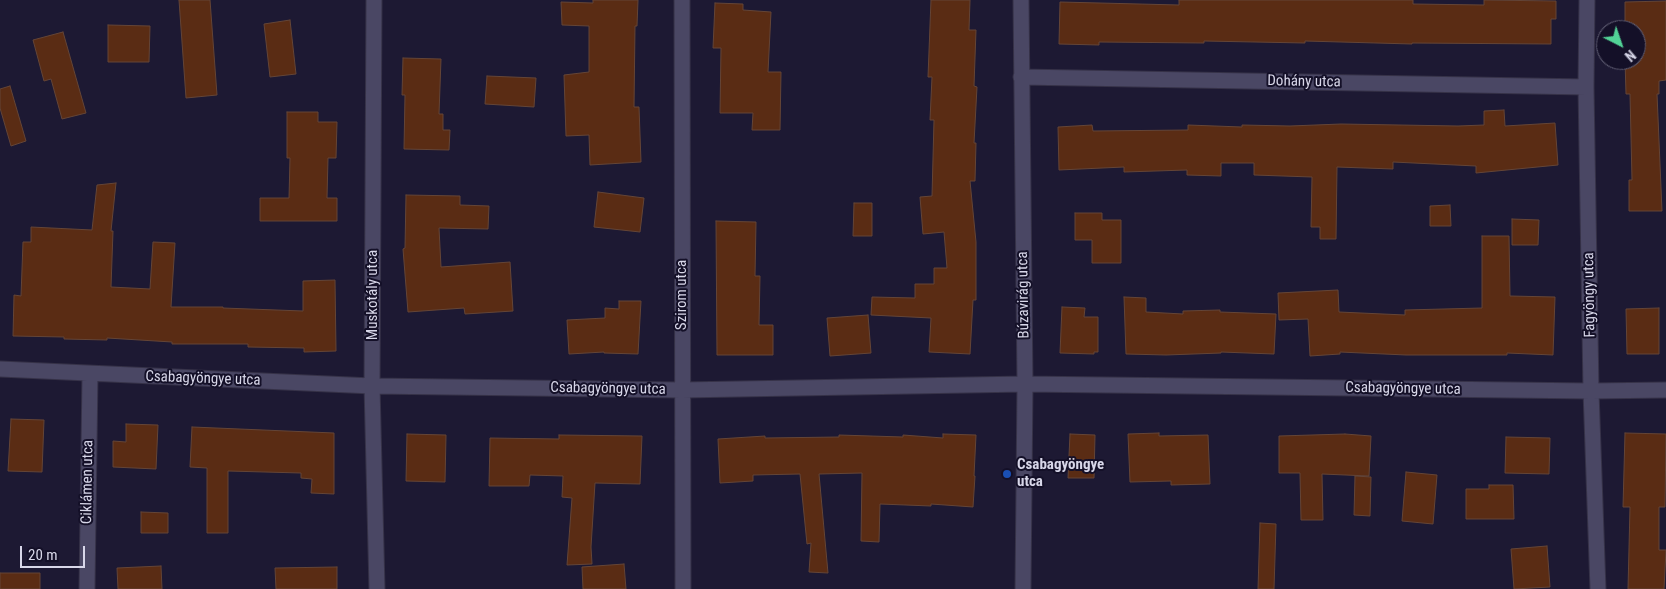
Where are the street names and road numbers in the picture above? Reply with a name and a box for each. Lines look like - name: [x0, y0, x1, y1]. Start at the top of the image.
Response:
- street label: Dohány utca: [1267, 72, 1341, 92]
- street label: Muskotály utca: [364, 250, 382, 340]
- street label: Búzavirág utca: [1014, 251, 1034, 339]
- street label: Fagyöngy utca: [1580, 252, 1600, 338]
- street label: Szirom utca: [673, 260, 691, 330]
- street label: Csabagyöngye utca: [145, 368, 261, 390]
- street label: Csabagyöngye utca: [550, 379, 666, 399]
- street label: Csabagyöngye utca: [1345, 379, 1461, 399]
- street label: Ciklámen utca: [78, 440, 98, 524]

